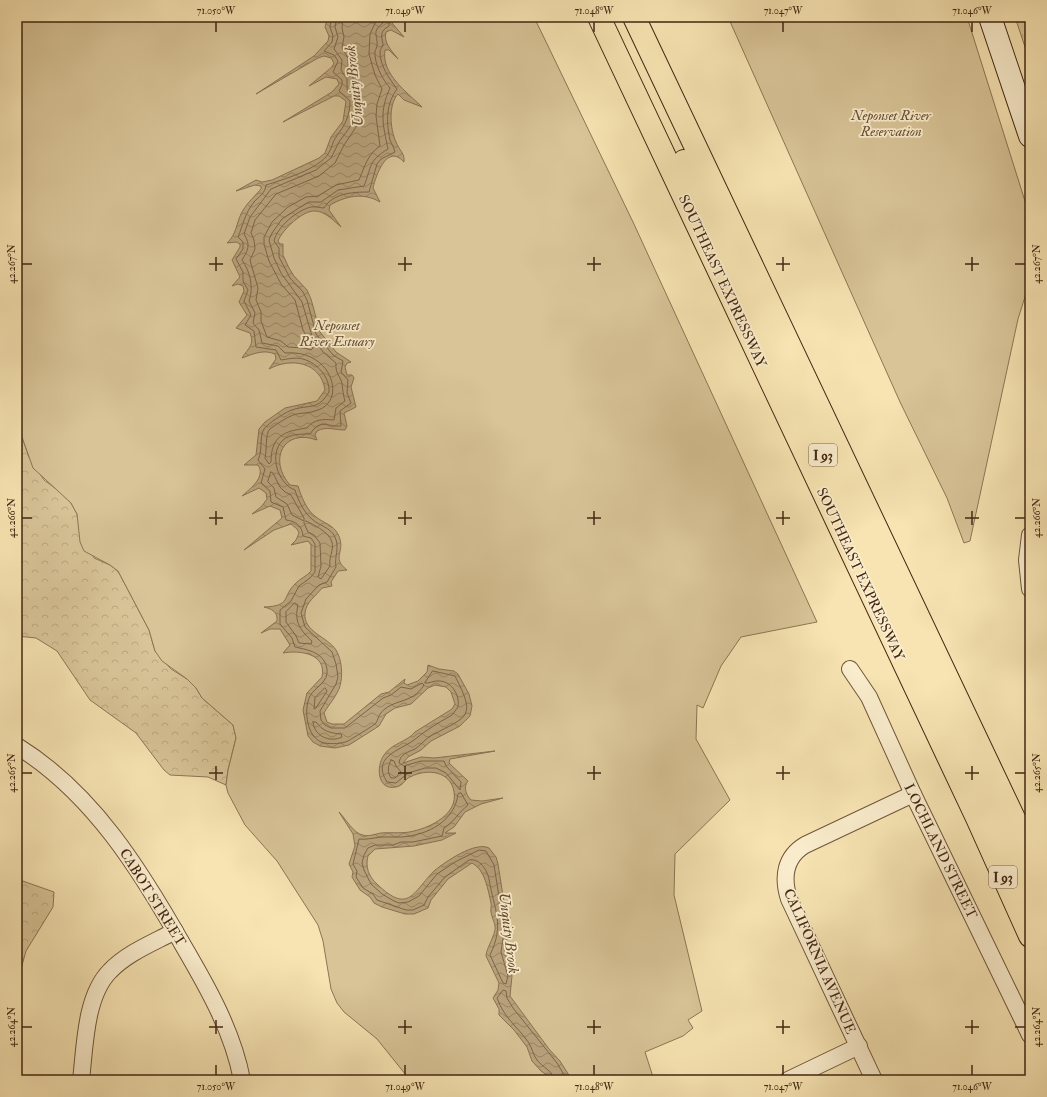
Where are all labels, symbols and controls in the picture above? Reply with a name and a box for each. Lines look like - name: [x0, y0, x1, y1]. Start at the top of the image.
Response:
- text: 71.050°W: [197, 5, 236, 17]
- text: 71.049°W: [385, 5, 426, 17]
- text: 71.048°W: [575, 5, 614, 17]
- text: 71.047°W: [764, 5, 803, 17]
- text: 71.046°W: [952, 5, 992, 17]
- water label: Unquity Brook: [341, 44, 368, 128]
- park label: Neponset River Reservation: [850, 107, 932, 140]
- street label: SOUTHEAST EXPRESSWAY: [675, 192, 770, 371]
- text: 42.267°N: [6, 244, 18, 284]
- text: 42.267°N: [1031, 244, 1043, 284]
- park label: Neponset River Estuary: [298, 317, 375, 350]
- road number: I 93: [809, 444, 837, 466]
- street label: SOUTHEAST EXPRESSWAY: [813, 485, 908, 664]
- text: 42.266°N: [6, 498, 18, 538]
- text: 42.266°N: [1031, 498, 1043, 538]
- text: 42.265°N: [6, 753, 18, 793]
- text: 42.265°N: [1031, 753, 1043, 793]
- street label: LOCHLAND STREET: [900, 781, 981, 922]
- street label: CABOT STREET: [116, 845, 190, 950]
- road number: I 93: [989, 866, 1017, 888]
- street label: CALIFORNIA AVENUE: [780, 886, 859, 1037]
- water label: Unquity Brook: [494, 891, 523, 975]
- text: 42.264°N: [6, 1007, 18, 1047]
- text: 42.264°N: [1031, 1007, 1043, 1047]
- text: 71.050°W: [197, 1081, 236, 1093]
- text: 71.049°W: [385, 1081, 426, 1093]
- text: 71.048°W: [575, 1081, 614, 1093]
- text: 71.047°W: [764, 1081, 803, 1093]
- text: 71.046°W: [952, 1081, 992, 1093]

